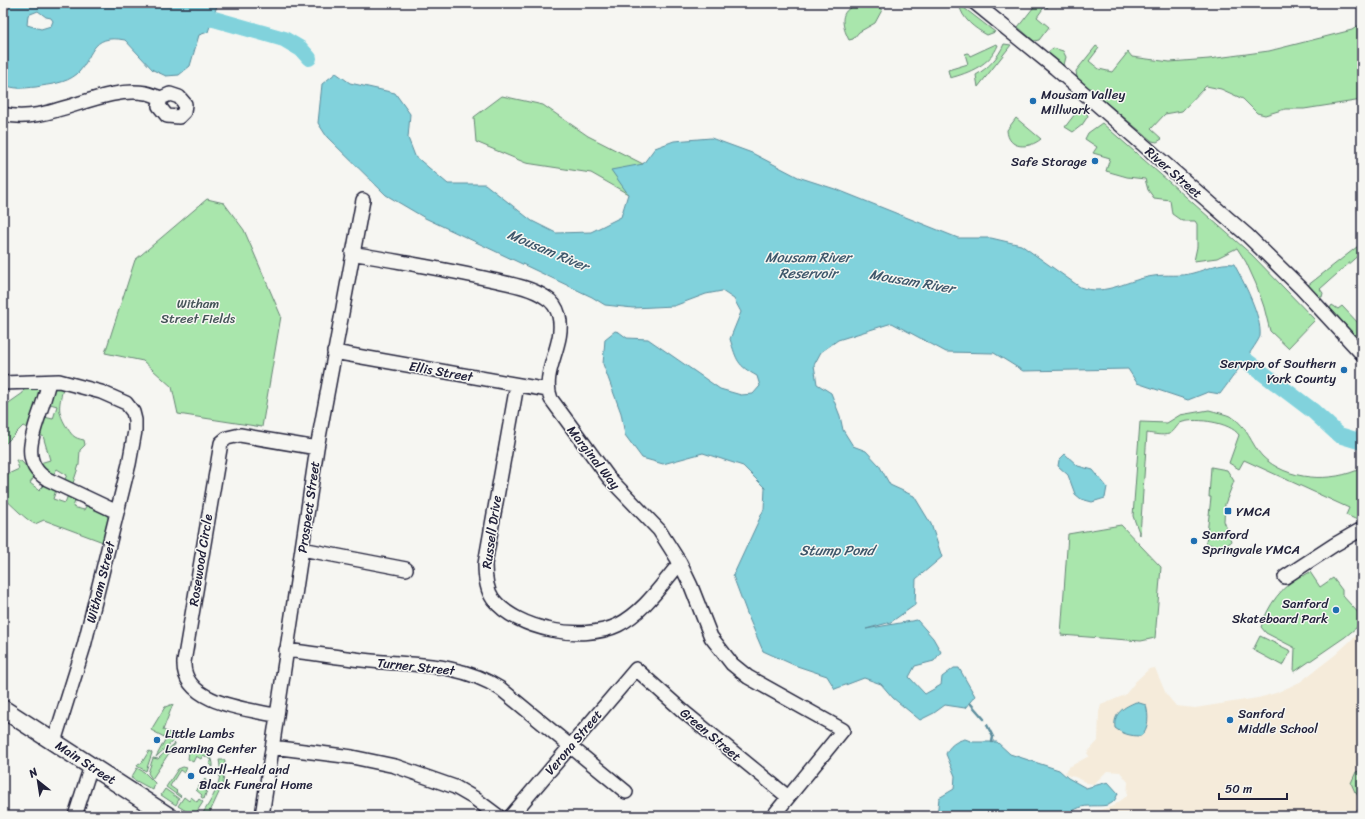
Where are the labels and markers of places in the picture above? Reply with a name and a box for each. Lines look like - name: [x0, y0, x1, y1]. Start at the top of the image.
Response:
- place label: Mousam Valley Millwork: [1041, 83, 1125, 121]
- marker: Mousam Valley Millwork: [1028, 96, 1038, 106]
- place label: Safe Storage: [1011, 150, 1087, 173]
- marker: Safe Storage: [1090, 156, 1100, 166]
- place label: Servpro of Southern York County: [1220, 352, 1336, 390]
- marker: Servpro of Southern York County: [1339, 365, 1349, 375]
- place label: YMCA: [1236, 500, 1271, 523]
- marker: YMCA: [1223, 506, 1233, 516]
- place label: Sanford Springvale YMCA: [1202, 523, 1300, 561]
- marker: Sanford Springvale YMCA: [1189, 536, 1199, 546]
- place label: Sanford Skateboard Park: [1232, 592, 1329, 630]
- marker: Sanford Skateboard Park: [1331, 605, 1341, 615]
- place label: Sanford Middle School: [1238, 702, 1318, 740]
- marker: Sanford Middle School: [1225, 715, 1235, 725]
- place label: Little Lambs Learning Center: [165, 722, 257, 760]
- marker: Little Lambs Learning Center: [152, 735, 162, 745]
- place label: Carll-Heald and Black Funeral Home: [199, 758, 313, 796]
- marker: Carll-Heald and Black Funeral Home: [186, 771, 196, 781]

